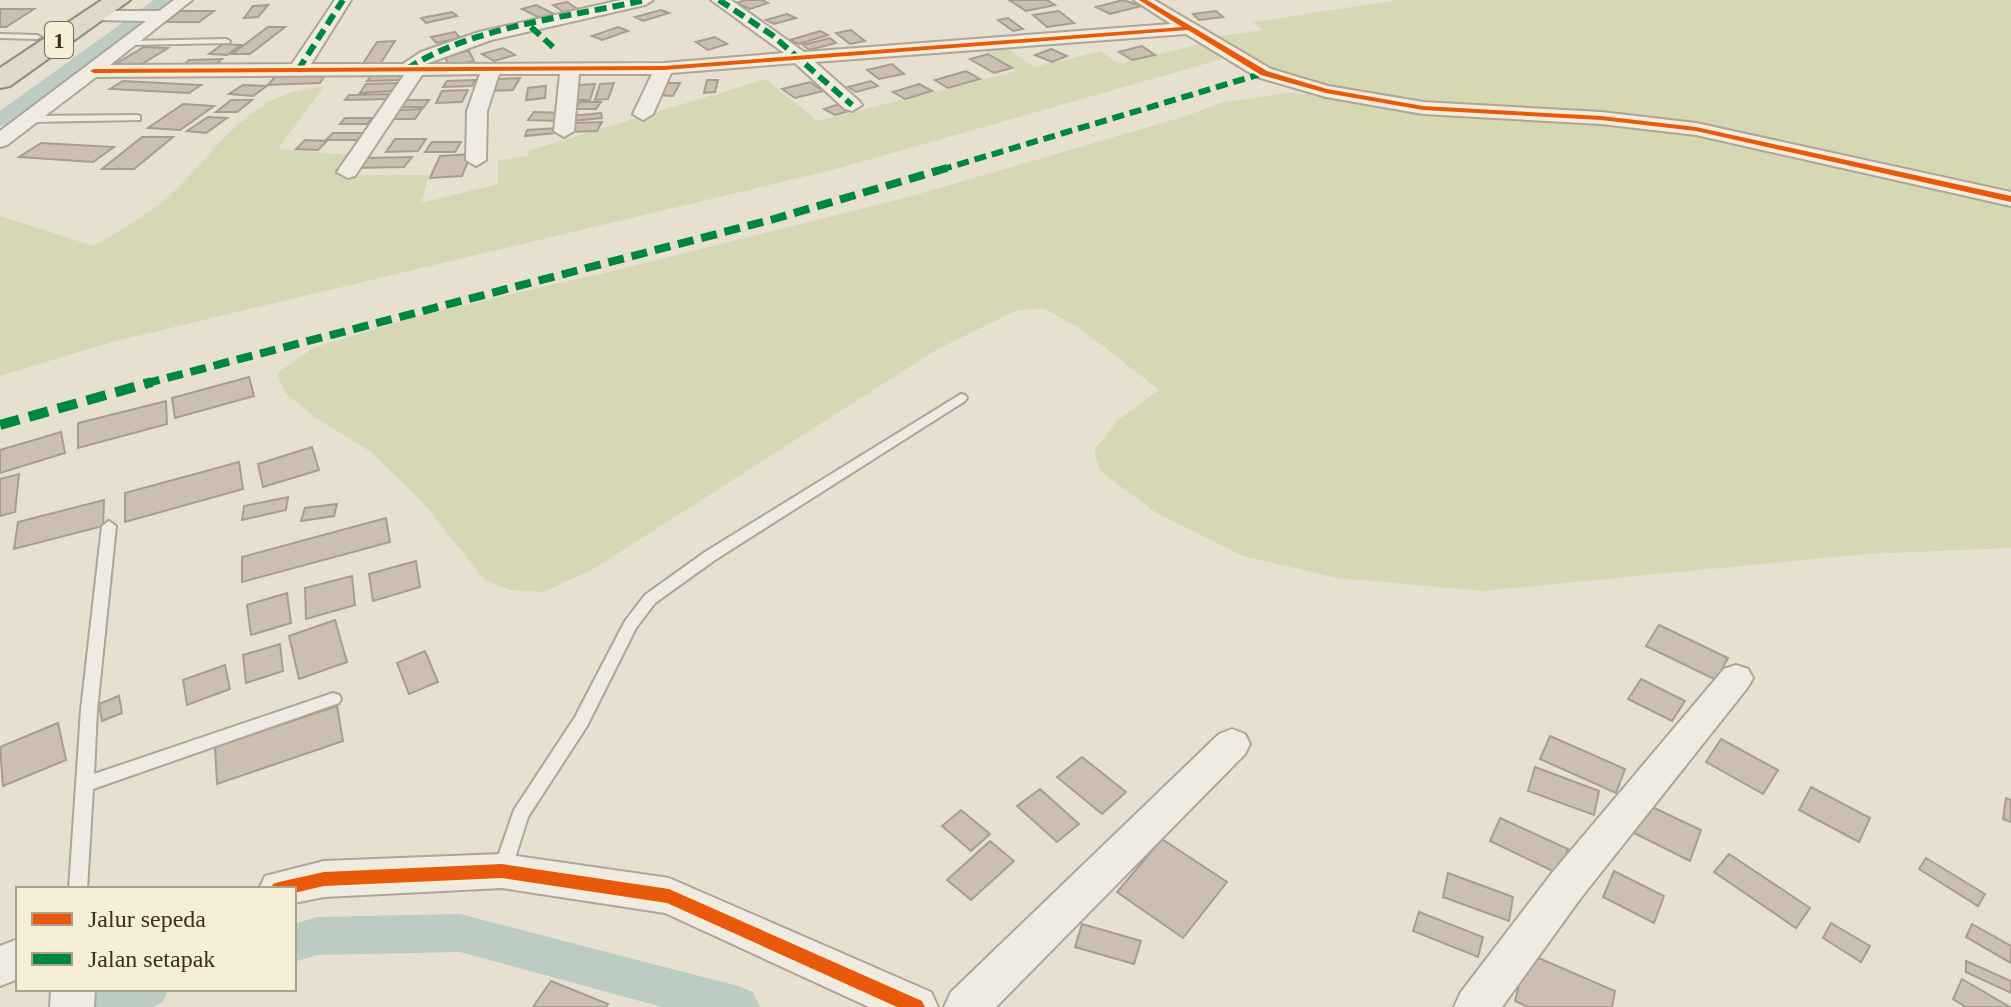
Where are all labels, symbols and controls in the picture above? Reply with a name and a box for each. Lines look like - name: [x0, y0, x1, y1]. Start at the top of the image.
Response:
- road number: 1: [45, 22, 73, 58]
- legend: [16, 887, 296, 991]
- text: Jalur sepeda: [88, 906, 206, 932]
- text: Jalan setapak: [88, 946, 215, 972]

